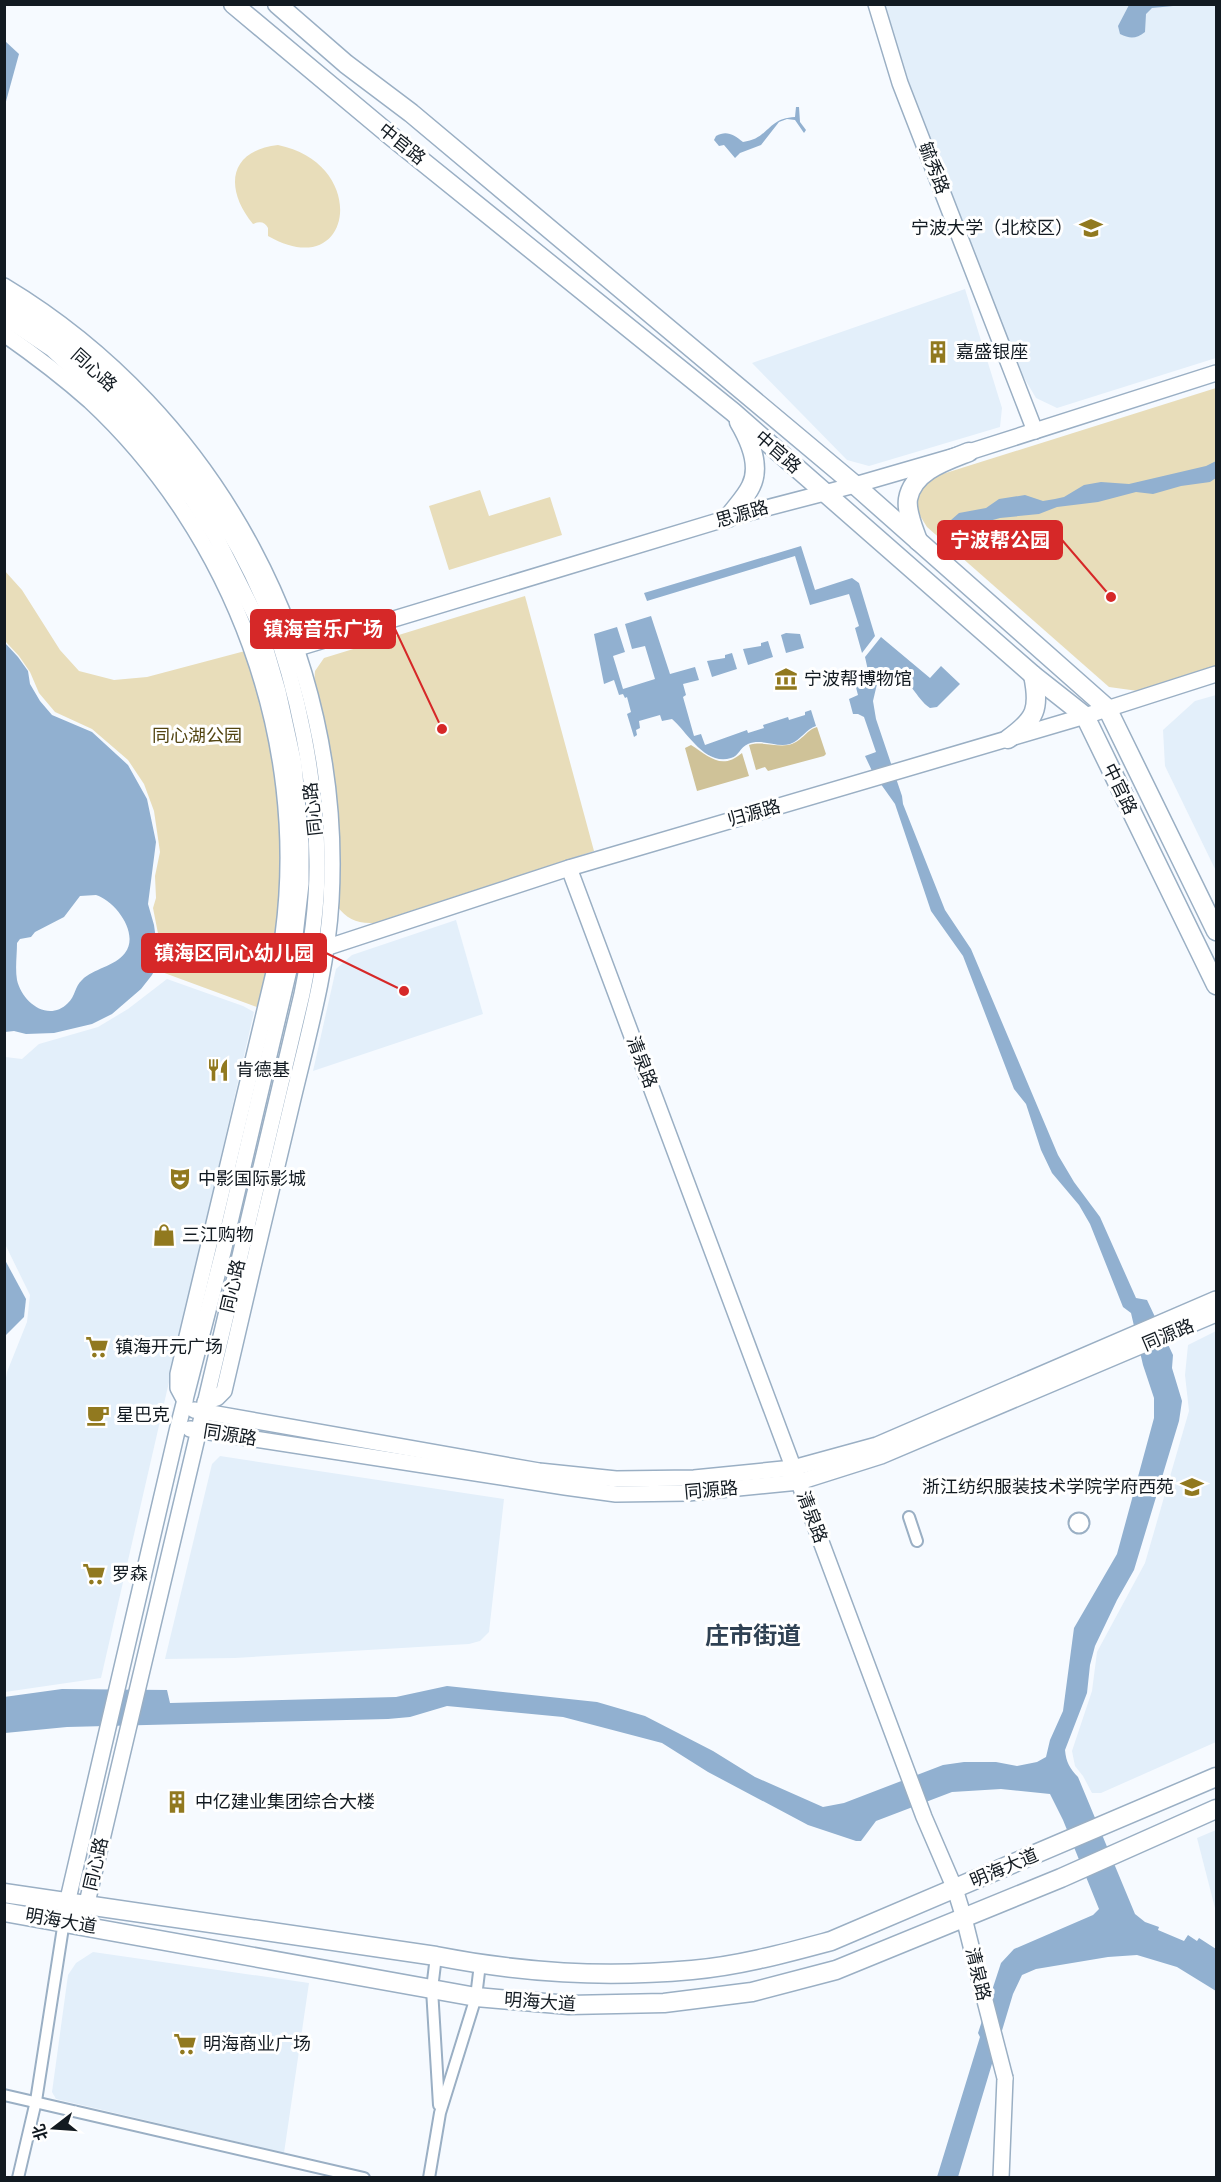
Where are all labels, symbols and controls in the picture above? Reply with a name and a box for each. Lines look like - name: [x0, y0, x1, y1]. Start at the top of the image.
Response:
- street label: 中官路: [375, 118, 430, 169]
- street label: 毓秀路: [915, 139, 954, 197]
- school or university icon: 宁波大学（北校区）: [1078, 215, 1104, 241]
- place label: 宁波大学（北校区）: [911, 217, 1073, 238]
- building icon: 嘉盛银座: [925, 339, 951, 365]
- place label: 嘉盛银座: [956, 341, 1028, 362]
- street label: 同心路: [67, 344, 121, 395]
- street label: 中官路: [751, 426, 806, 477]
- street label: 思源路: [713, 496, 771, 531]
- callout: 宁波帮公园: [938, 521, 1062, 559]
- text: 宁波帮公园: [950, 528, 1050, 552]
- callout: 镇海音乐广场: [251, 610, 395, 648]
- text: 镇海音乐广场: [263, 617, 383, 641]
- museum icon: 宁波帮博物馆: [773, 666, 799, 692]
- place label: 宁波帮博物馆: [804, 668, 912, 689]
- park label: 同心湖公园: [152, 725, 242, 746]
- street label: 中官路: [1099, 760, 1142, 818]
- street label: 同心路: [299, 781, 326, 837]
- street label: 归源路: [725, 795, 783, 830]
- callout: 镇海区同心幼儿园: [142, 934, 326, 972]
- text: 镇海区同心幼儿园: [154, 941, 314, 965]
- street label: 清泉路: [623, 1033, 662, 1091]
- restaurant icon: 肯德基: [205, 1057, 231, 1083]
- place label: 肯德基: [236, 1059, 290, 1080]
- theatre icon: 中影国际影城: [167, 1166, 193, 1192]
- place label: 中影国际影城: [198, 1168, 306, 1189]
- shop icon: 三江购物: [151, 1222, 177, 1248]
- place label: 三江购物: [182, 1224, 254, 1245]
- street label: 同心路: [216, 1257, 249, 1315]
- street label: 同源路: [1139, 1314, 1197, 1355]
- supermarket icon: 镇海开元广场: [84, 1334, 110, 1360]
- place label: 镇海开元广场: [115, 1336, 223, 1357]
- cafe icon: 星巴克: [85, 1402, 111, 1428]
- place label: 星巴克: [116, 1404, 170, 1425]
- street label: 同源路: [202, 1420, 258, 1449]
- school or university icon: 浙江纺织服装技术学院学府西苑: [1179, 1474, 1205, 1500]
- place label: 浙江纺织服装技术学院学府西苑: [922, 1476, 1174, 1497]
- street label: 同源路: [683, 1477, 739, 1502]
- street label: 清泉路: [793, 1488, 832, 1546]
- supermarket icon: 罗森: [81, 1561, 107, 1587]
- place label: 罗森: [112, 1563, 148, 1584]
- district label: 庄市街道: [705, 1621, 801, 1650]
- building icon: 中亿建业集团综合大楼: [164, 1789, 190, 1815]
- place label: 中亿建业集团综合大楼: [195, 1791, 375, 1812]
- street label: 同心路: [79, 1835, 112, 1893]
- street label: 明海大道: [967, 1844, 1041, 1891]
- street label: 明海大道: [24, 1904, 98, 1937]
- street label: 清泉路: [962, 1945, 995, 2003]
- street label: 明海大道: [503, 1989, 577, 2014]
- supermarket icon: 明海商业广场: [172, 2031, 198, 2057]
- place label: 明海商业广场: [203, 2033, 311, 2054]
- north arrow: [24, 2098, 84, 2158]
- text: 北: [28, 2122, 52, 2143]

